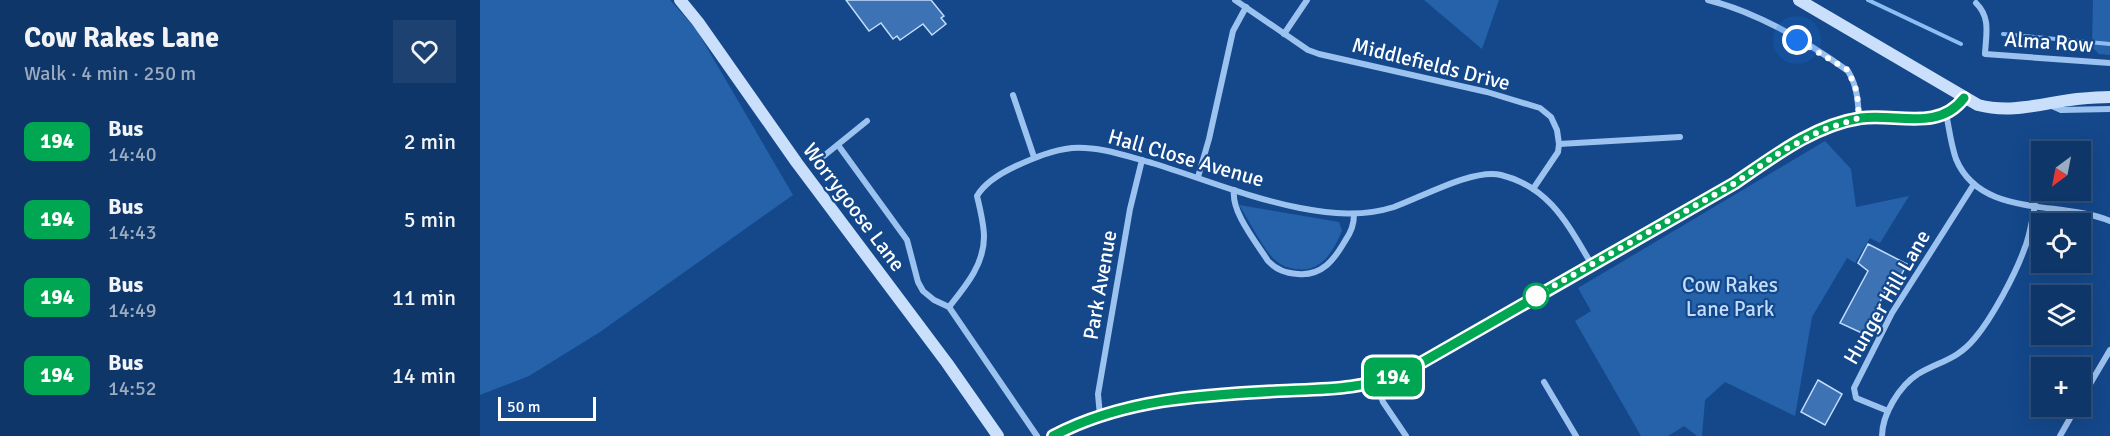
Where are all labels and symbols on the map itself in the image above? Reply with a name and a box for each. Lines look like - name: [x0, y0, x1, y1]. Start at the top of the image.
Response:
- your location: [1782, 25, 1812, 55]
- street label: Alma Row: [2004, 26, 2094, 58]
- street label: Middlefields Drive: [1349, 32, 1513, 96]
- street label: Hall Close Avenue: [1105, 123, 1267, 193]
- street label: Worrygoose Lane: [797, 138, 911, 276]
- north arrow: [2031, 141, 2091, 201]
- street label: Hunger Hill Lane: [1838, 225, 1936, 369]
- street label: Park Avenue: [1078, 228, 1122, 342]
- park label: Cow Rakes Lane Park: [1682, 272, 1778, 322]
- unlabelled marker: [1523, 283, 1549, 309]
- line badge: 194: [1358, 358, 1428, 397]
- scale bar: [498, 394, 596, 422]

